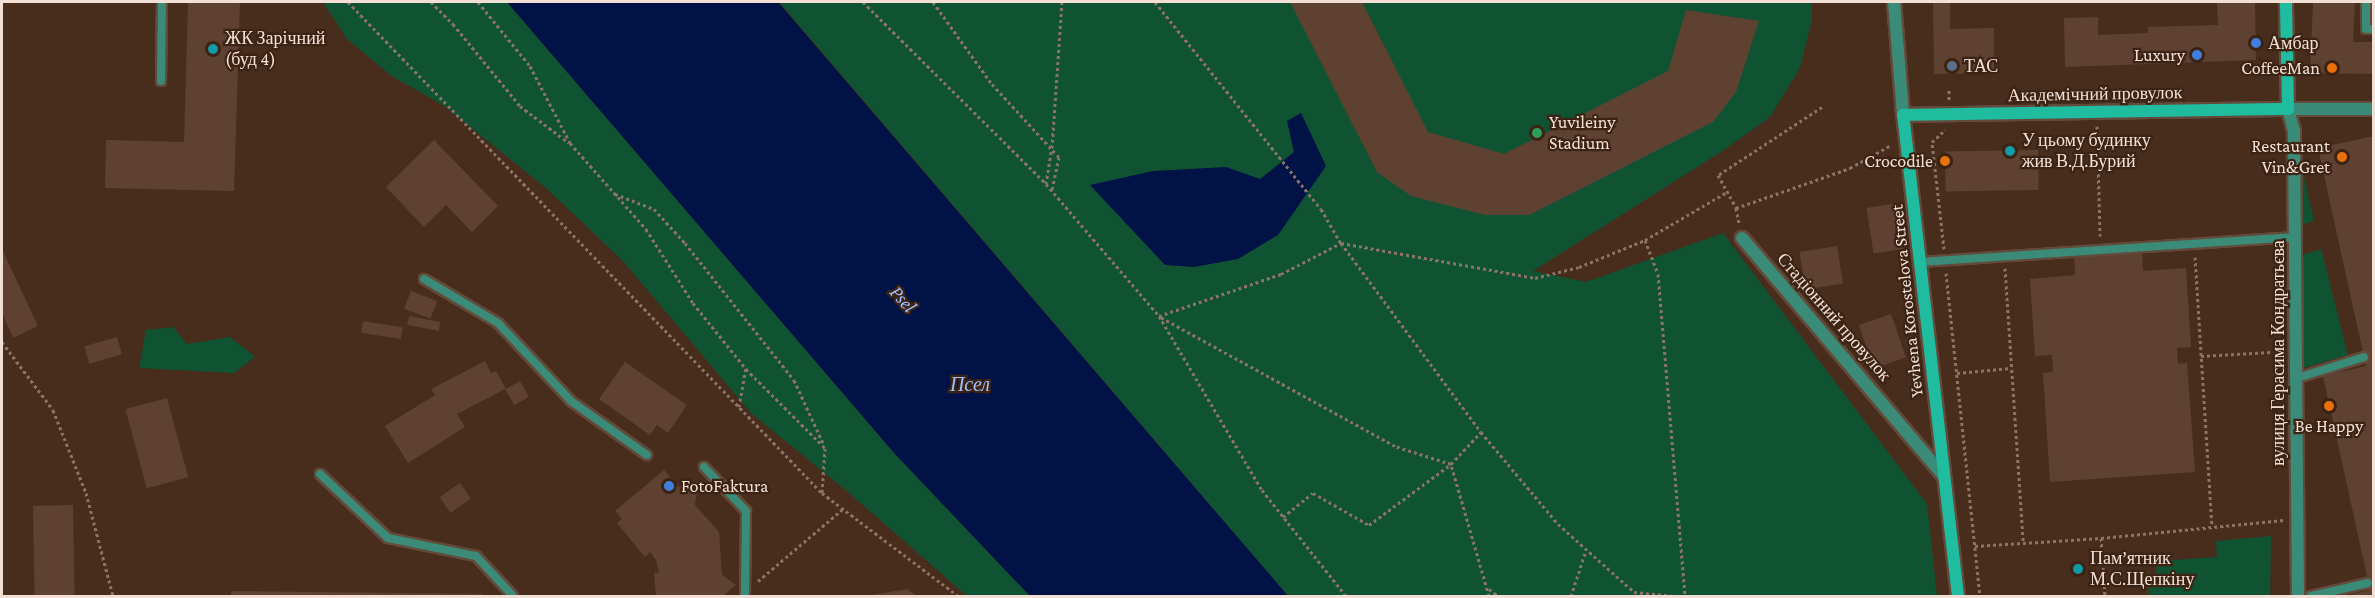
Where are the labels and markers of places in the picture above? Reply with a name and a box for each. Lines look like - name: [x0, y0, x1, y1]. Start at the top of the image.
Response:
- place label: ЖК Зарічний (буд 4): [225, 28, 325, 70]
- place label: Амбар: [2268, 32, 2319, 54]
- marker: Амбар: [2249, 36, 2263, 50]
- marker: ЖК Зарічний (буд 4): [206, 42, 220, 56]
- place label: Luxury: [2134, 44, 2185, 66]
- marker: Luxury: [2190, 48, 2204, 62]
- place label: ТАС: [1964, 55, 1998, 77]
- place label: CoffeeMan: [2241, 57, 2320, 79]
- marker: ТАС: [1945, 59, 1959, 73]
- marker: CoffeeMan: [2325, 61, 2339, 75]
- place label: Yuvileiny Stadium: [1549, 112, 1616, 154]
- marker: Yuvileiny Stadium: [1530, 126, 1544, 140]
- place label: У цьому будинку жив В.Д.Бурий: [2022, 130, 2151, 172]
- place label: Restaurant Vin&Gret: [2252, 136, 2330, 178]
- marker: У цьому будинку жив В.Д.Бурий: [2003, 144, 2017, 158]
- place label: Crocodile: [1864, 150, 1933, 172]
- marker: Restaurant Vin&Gret: [2335, 150, 2349, 164]
- marker: Crocodile: [1938, 154, 1952, 168]
- marker: Be Happy: [2322, 399, 2336, 413]
- place label: Be Happy: [2295, 415, 2363, 437]
- place label: FotoFaktura: [681, 475, 768, 497]
- marker: FotoFaktura: [662, 479, 676, 493]
- place label: Пам’ятник М.С.Щепкіну: [2090, 548, 2194, 590]
- marker: Пам’ятник М.С.Щепкіну: [2071, 562, 2085, 576]

